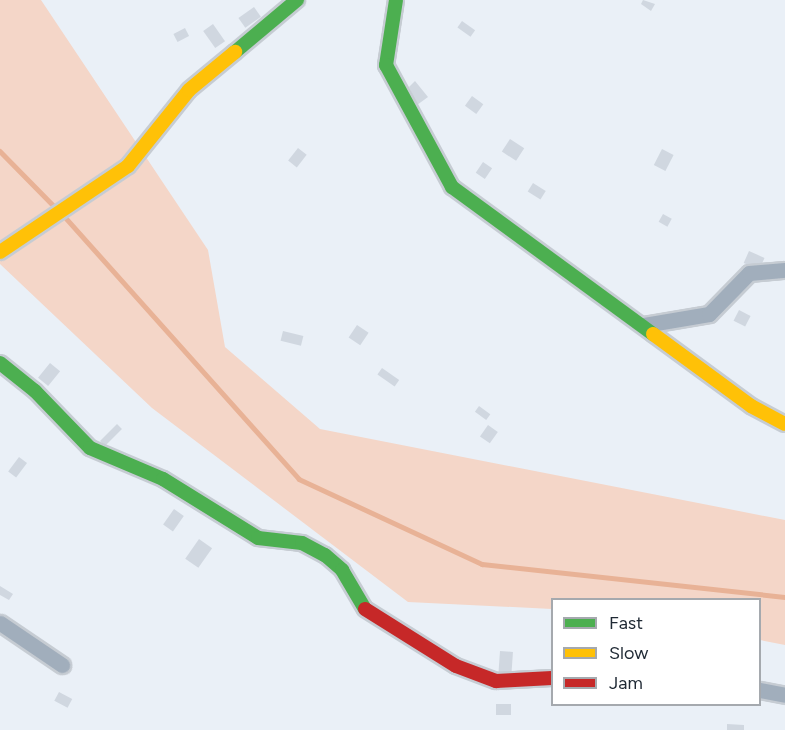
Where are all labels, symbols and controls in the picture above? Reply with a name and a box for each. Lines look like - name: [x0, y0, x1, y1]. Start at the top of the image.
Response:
- legend: [551, 598, 761, 706]
- text: Fast: [609, 612, 643, 634]
- text: Slow: [609, 642, 648, 664]
- text: Jam: [609, 672, 643, 694]

